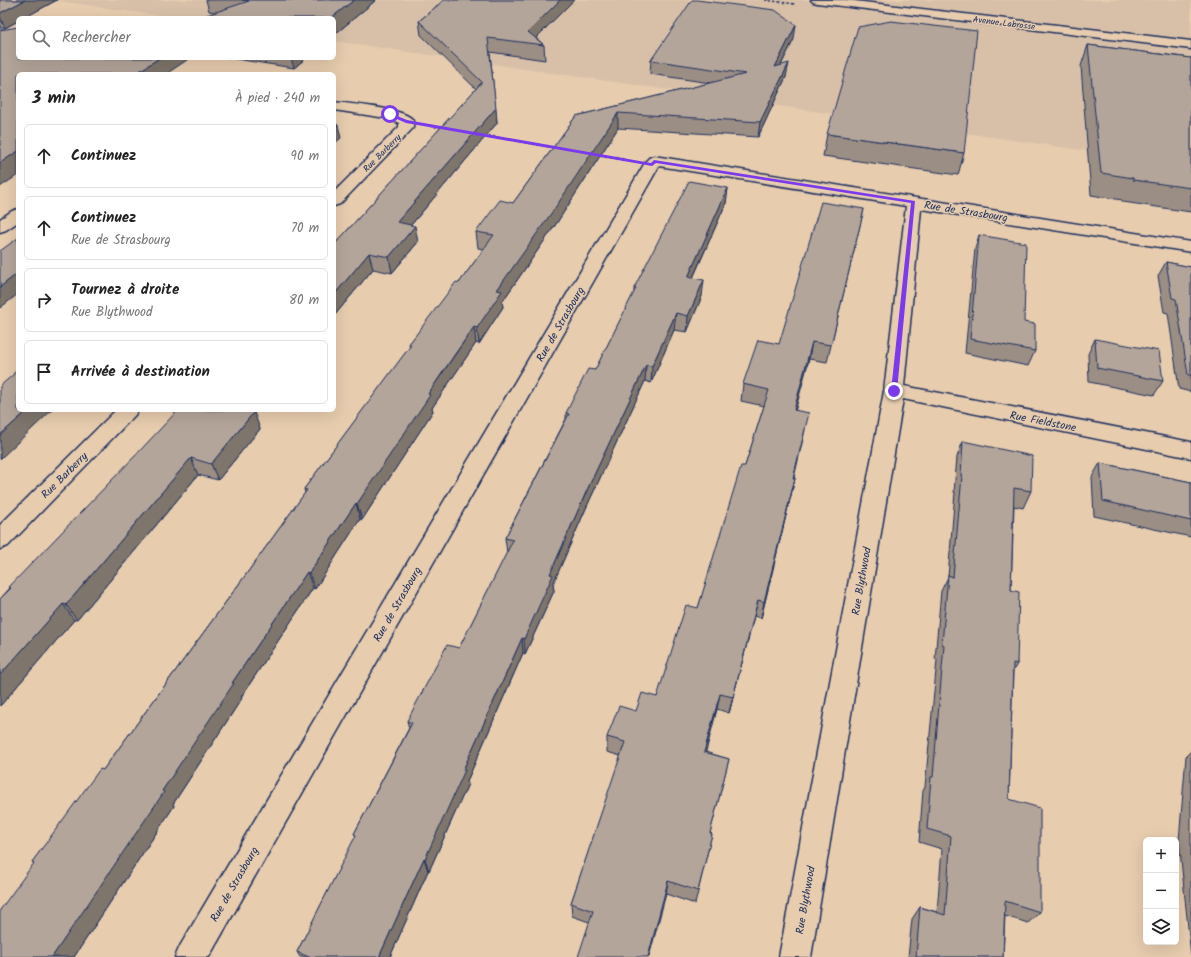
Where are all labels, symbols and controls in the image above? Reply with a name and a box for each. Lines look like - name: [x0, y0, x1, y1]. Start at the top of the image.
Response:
- street label: Avenue Labrosse: [972, 12, 1036, 35]
- search box: [16, 16, 336, 60]
- text: Rechercher: [62, 26, 130, 50]
- icon: search: [30, 27, 52, 49]
- text: 3 min: [32, 85, 76, 112]
- text: À pied · 240 m: [235, 88, 320, 109]
- route start: [381, 105, 399, 123]
- street label: Rue Barberry: [360, 130, 406, 176]
- text: Continuez: [71, 144, 136, 168]
- icon: ahead: [33, 145, 55, 167]
- text: 90 m: [291, 146, 319, 167]
- street label: Rue de Strasbourg: [923, 196, 1009, 227]
- text: Continuez: [71, 206, 136, 230]
- icon: ahead: [33, 217, 55, 239]
- text: 70 m: [291, 218, 319, 239]
- text: Rue de Strasbourg: [71, 230, 171, 251]
- text: Tournez à droite: [71, 278, 179, 302]
- street label: Rue de Strasbourg: [532, 283, 590, 366]
- icon: right: [33, 289, 55, 311]
- text: 80 m: [289, 290, 319, 311]
- text: Rue Blythwood: [71, 302, 152, 323]
- text: Arrivée à destination: [71, 360, 210, 384]
- icon: arrive: [33, 361, 55, 383]
- route end: [885, 382, 903, 400]
- street label: Rue Fieldstone: [1008, 407, 1078, 437]
- street label: Rue Barberry: [37, 448, 93, 503]
- street label: Rue Blythwood: [847, 545, 877, 617]
- street label: Rue de Strasbourg: [369, 563, 427, 646]
- map controls: [1143, 837, 1179, 945]
- button: +: [1143, 837, 1179, 873]
- street label: Rue de Strasbourg: [206, 843, 264, 926]
- street label: Rue Blythwood: [791, 864, 821, 936]
- button: −: [1143, 873, 1179, 909]
- button: layers: [1143, 909, 1179, 945]

